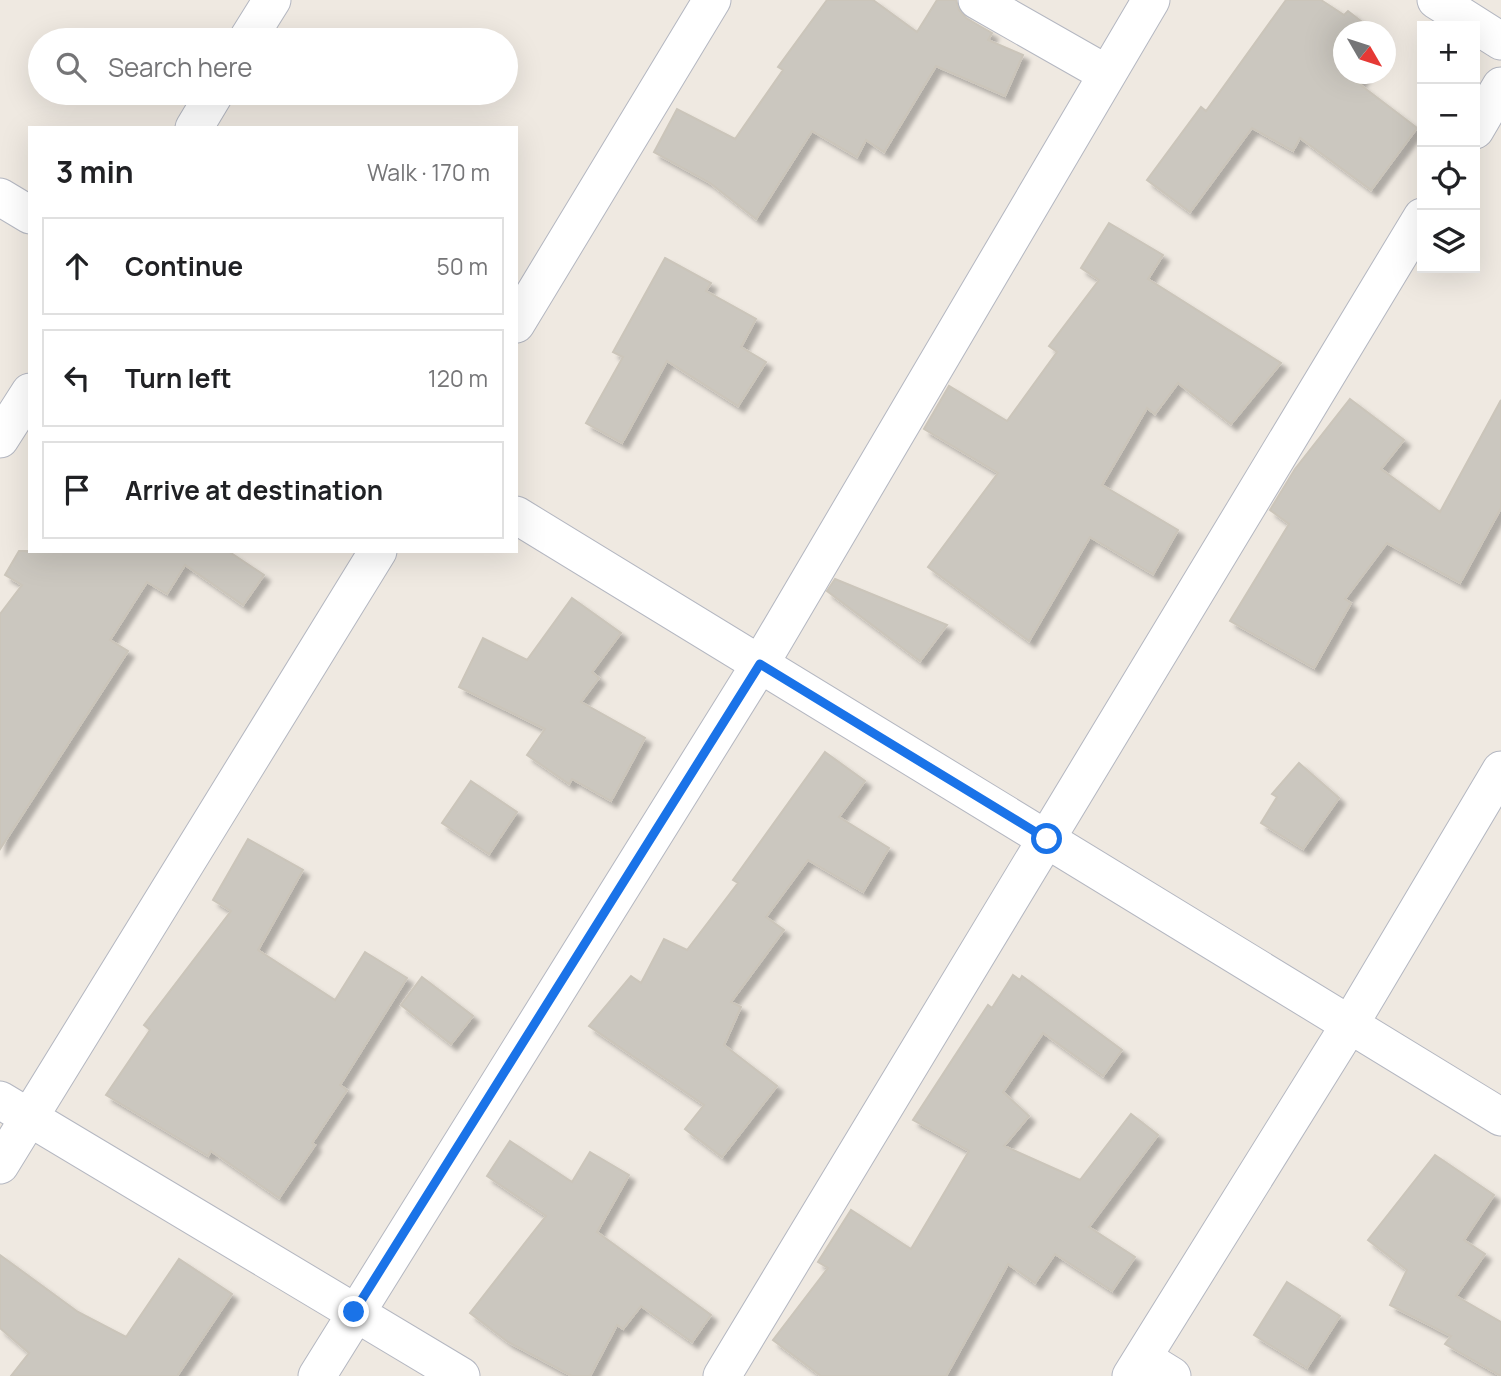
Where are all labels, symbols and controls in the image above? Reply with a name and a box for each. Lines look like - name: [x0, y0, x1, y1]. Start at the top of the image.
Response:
- north arrow: [1333, 21, 1396, 84]
- map controls: [1417, 21, 1480, 273]
- button: +: [1417, 21, 1480, 84]
- search box: [28, 28, 518, 105]
- icon: search: [52, 48, 90, 86]
- text: Search here: [108, 49, 253, 85]
- button: −: [1417, 84, 1480, 147]
- button: locate: [1417, 147, 1480, 210]
- text: 3 min: [56, 151, 134, 192]
- text: Walk · 170 m: [367, 156, 490, 188]
- button: layers: [1417, 210, 1480, 273]
- icon: ahead: [58, 247, 96, 285]
- text: Continue: [125, 248, 243, 284]
- text: 50 m: [437, 250, 488, 282]
- icon: left: [58, 359, 96, 397]
- text: Turn left: [125, 360, 232, 396]
- text: 120 m: [428, 362, 488, 394]
- icon: arrive: [58, 471, 96, 509]
- text: Arrive at destination: [125, 472, 383, 508]
- route start: [1031, 823, 1062, 854]
- route end: [338, 1296, 369, 1327]

